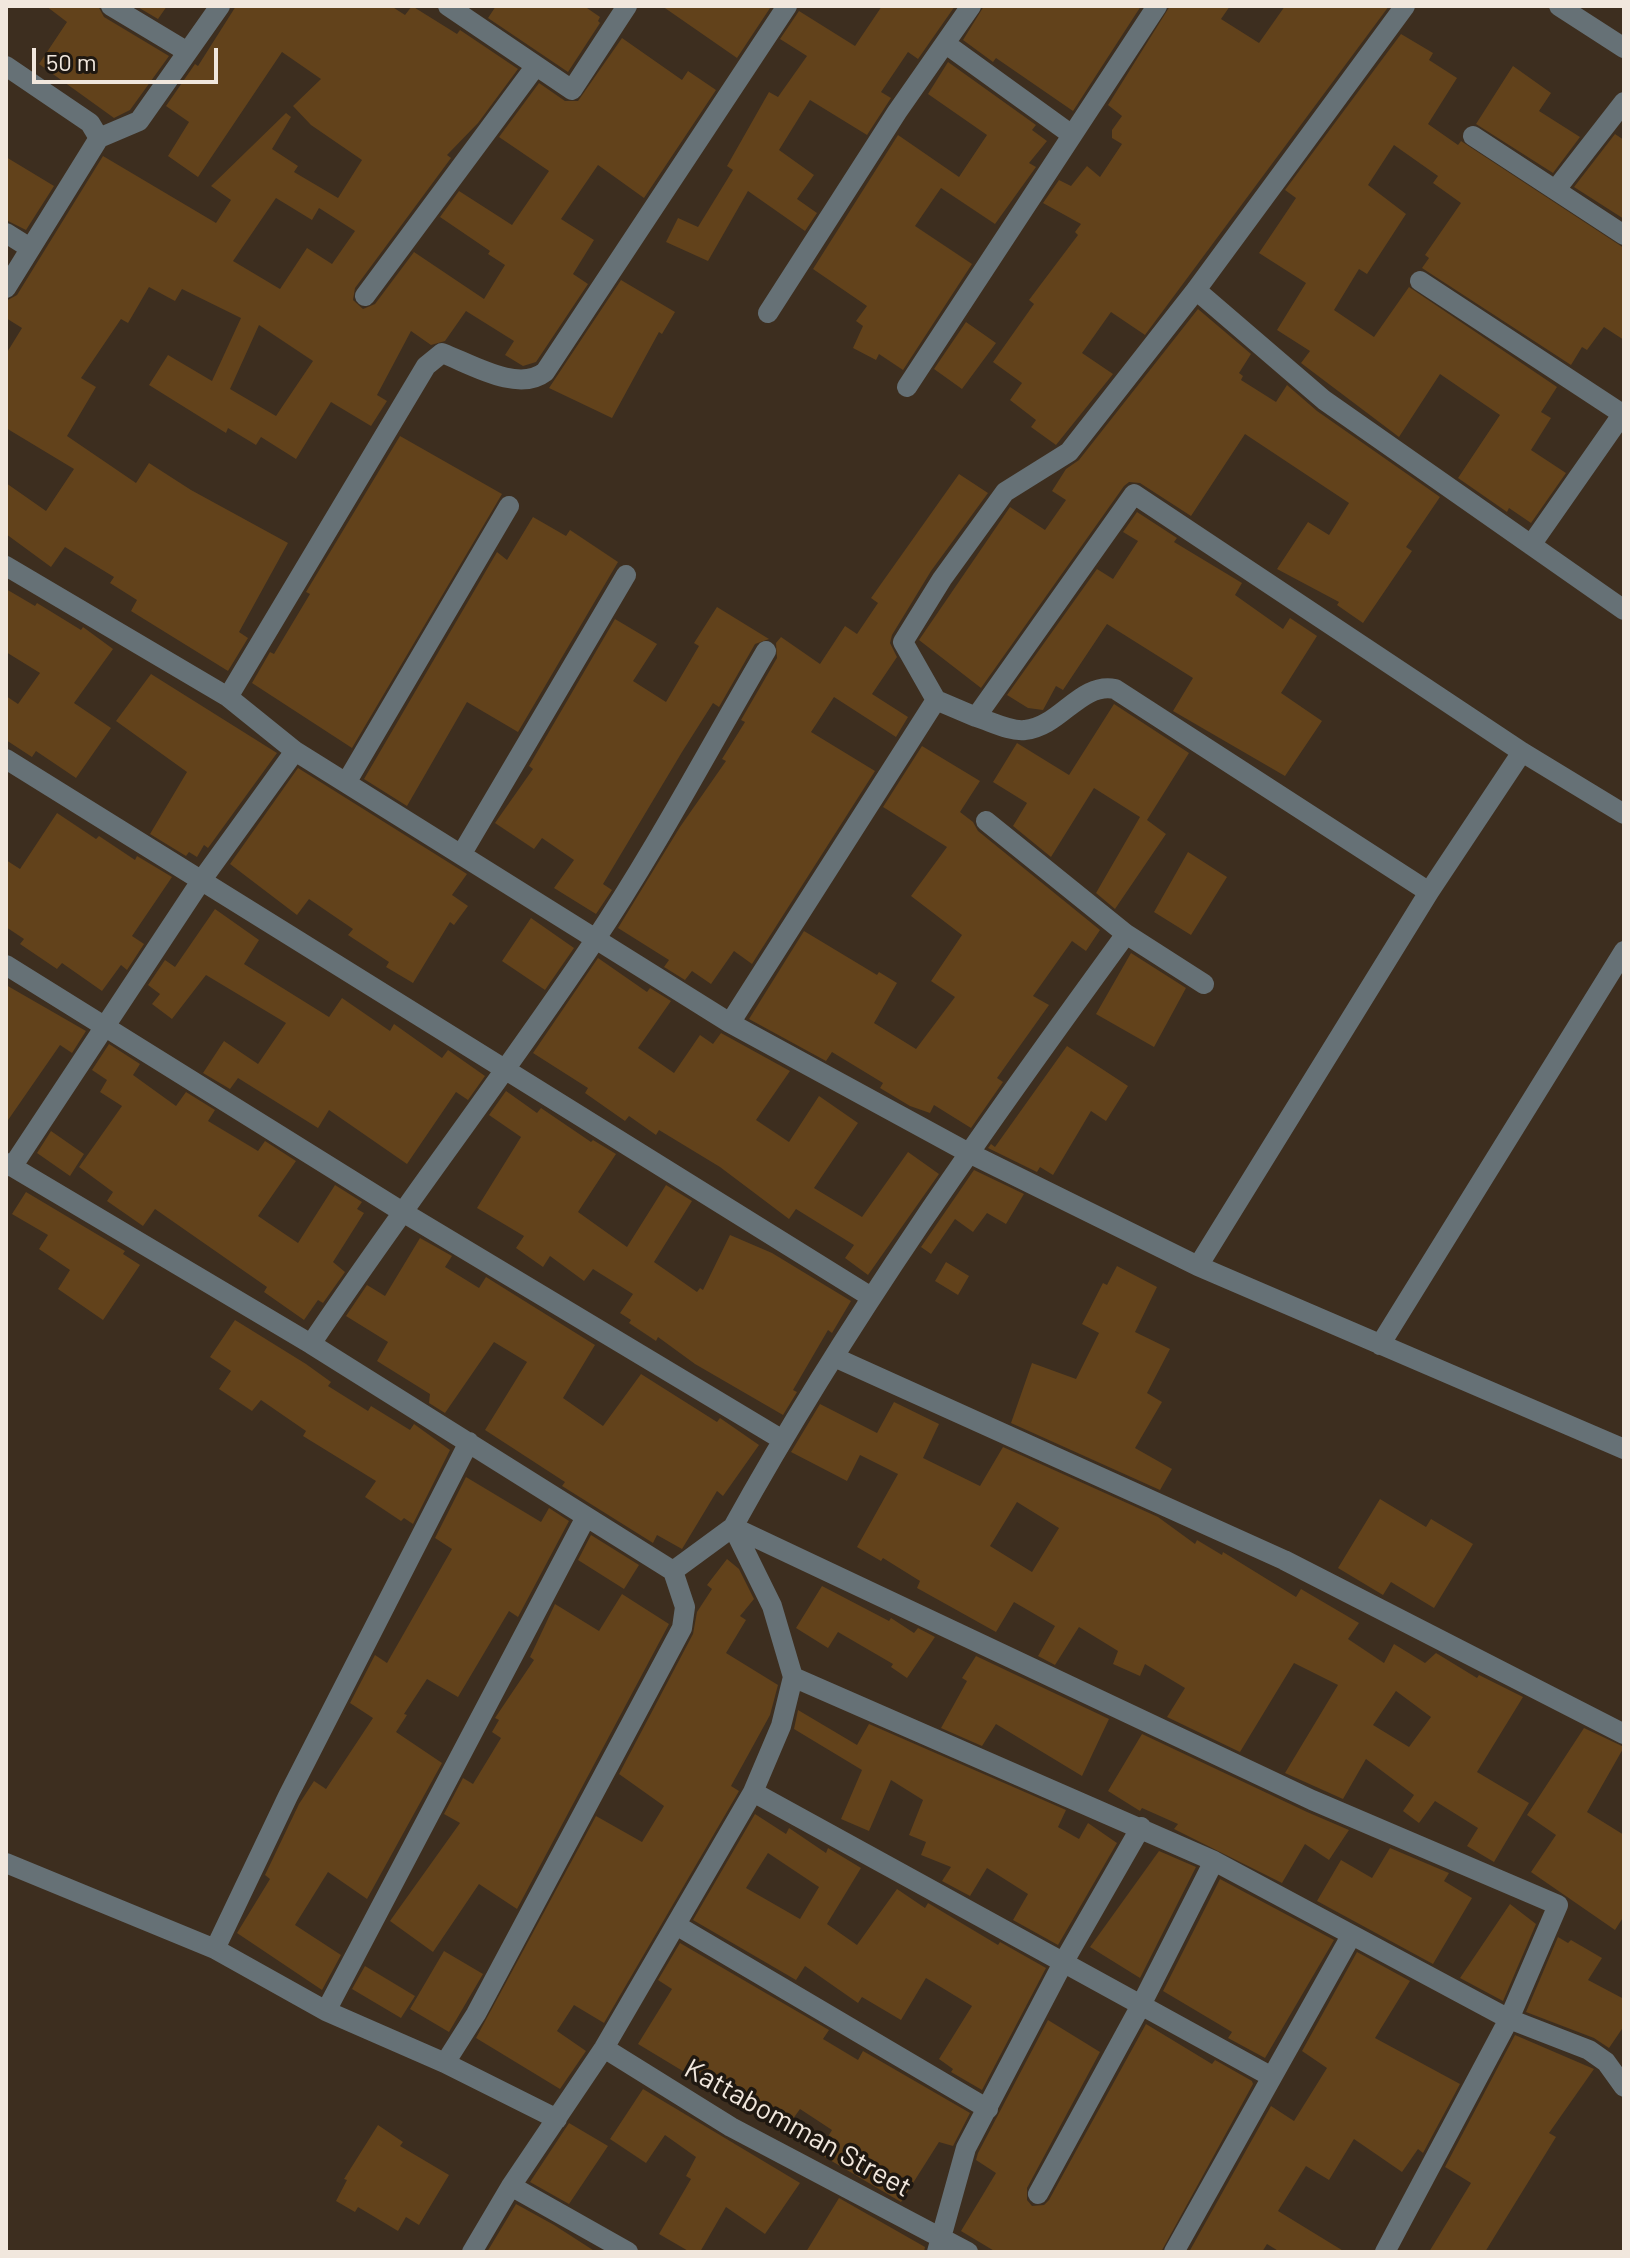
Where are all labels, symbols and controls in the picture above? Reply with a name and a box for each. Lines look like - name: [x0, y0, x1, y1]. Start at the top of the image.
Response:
- scale bar: [36, 32, 222, 82]
- text: 50 m: [46, 47, 97, 76]
- street label: Kattabomman Street: [679, 2052, 917, 2204]

